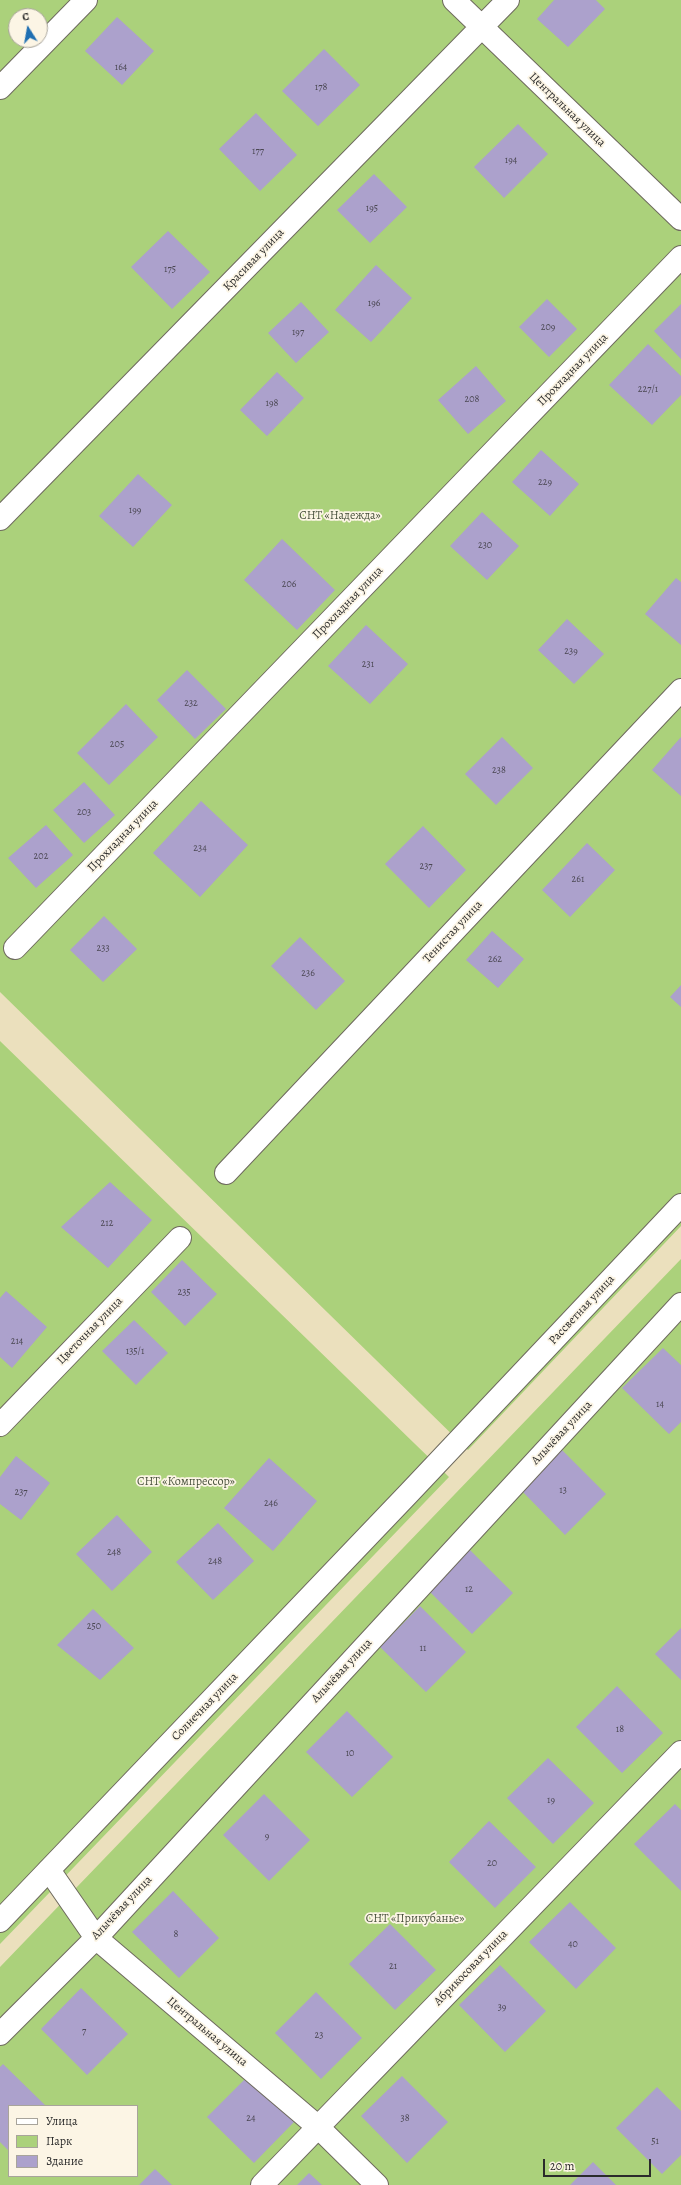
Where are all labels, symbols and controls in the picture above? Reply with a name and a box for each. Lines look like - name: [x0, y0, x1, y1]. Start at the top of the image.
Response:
- north arrow: [8, 8, 48, 48]
- text: С: [21, 9, 31, 25]
- house number: 164: [115, 62, 127, 74]
- street label: Центральная улица: [526, 70, 608, 150]
- house number: 178: [315, 82, 327, 94]
- house number: 177: [252, 146, 264, 158]
- house number: 194: [505, 155, 517, 167]
- house number: 195: [366, 203, 378, 215]
- street label: Красивая улица: [221, 226, 287, 294]
- house number: 175: [164, 264, 176, 276]
- house number: 196: [368, 298, 380, 310]
- house number: 209: [541, 322, 555, 334]
- house number: 197: [292, 327, 304, 339]
- street label: Прохладная улица: [535, 331, 611, 409]
- house number: 227/1: [638, 384, 658, 396]
- house number: 208: [465, 394, 479, 406]
- house number: 198: [266, 398, 278, 410]
- house number: 229: [538, 477, 552, 489]
- house number: 199: [129, 505, 141, 517]
- park label: СНТ «Надежда»: [299, 509, 381, 523]
- house number: 230: [478, 540, 492, 552]
- street label: Прохладная улица: [310, 564, 386, 642]
- house number: 206: [282, 579, 296, 591]
- house number: 239: [564, 646, 578, 658]
- house number: 231: [362, 659, 374, 671]
- house number: 232: [184, 698, 198, 710]
- house number: 205: [110, 739, 124, 751]
- house number: 238: [492, 765, 506, 777]
- street label: Прохладная улица: [85, 797, 161, 875]
- house number: 203: [77, 807, 91, 819]
- house number: 234: [193, 843, 207, 855]
- house number: 202: [34, 851, 48, 863]
- house number: 237: [419, 861, 433, 873]
- house number: 261: [572, 874, 584, 886]
- street label: Тенистая улица: [420, 898, 486, 966]
- house number: 233: [96, 943, 110, 955]
- house number: 262: [488, 954, 502, 966]
- house number: 236: [301, 968, 315, 980]
- house number: 212: [101, 1218, 113, 1230]
- street label: Рассветная улица: [546, 1272, 618, 1348]
- house number: 235: [177, 1287, 191, 1299]
- street label: Цветочная улица: [54, 1294, 126, 1368]
- house number: 214: [11, 1336, 23, 1348]
- house number: 135/1: [126, 1346, 144, 1358]
- street label: Алычёвая улица: [529, 1398, 595, 1468]
- house number: 14: [656, 1399, 664, 1411]
- park label: СНТ «Компрессор»: [137, 1475, 235, 1489]
- house number: 13: [559, 1485, 567, 1497]
- house number: 237: [14, 1487, 28, 1499]
- house number: 246: [264, 1498, 278, 1510]
- house number: 248: [107, 1547, 121, 1559]
- house number: 248: [208, 1556, 222, 1568]
- house number: 12: [465, 1584, 473, 1596]
- house number: 250: [87, 1621, 101, 1633]
- street label: Алычёвая улица: [309, 1636, 375, 1706]
- house number: 11: [420, 1643, 426, 1655]
- street label: Солнечная улица: [169, 1670, 241, 1744]
- house number: 18: [616, 1724, 624, 1736]
- house number: 10: [346, 1748, 354, 1760]
- house number: 19: [547, 1795, 555, 1807]
- house number: 9: [265, 1831, 269, 1843]
- house number: 20: [487, 1858, 497, 1870]
- street label: Алычёвая улица: [89, 1873, 155, 1943]
- park label: СНТ «Прикубанье»: [366, 1912, 464, 1926]
- street label: Абрикосовая улица: [431, 1927, 511, 2009]
- house number: 8: [174, 1929, 178, 1941]
- house number: 40: [568, 1939, 578, 1951]
- house number: 21: [389, 1961, 397, 1973]
- street label: Центральная улица: [164, 1994, 250, 2070]
- house number: 39: [498, 2002, 506, 2014]
- house number: 7: [82, 2026, 86, 2038]
- house number: 23: [315, 2030, 323, 2042]
- legend: [8, 2105, 138, 2177]
- text: Улица: [46, 2113, 77, 2129]
- house number: 24: [246, 2113, 256, 2125]
- house number: 38: [400, 2113, 410, 2125]
- text: Парк: [46, 2133, 72, 2149]
- house number: 51: [651, 2136, 659, 2148]
- scale bar: [545, 2151, 653, 2177]
- text: Здание: [46, 2153, 83, 2169]
- text: 20 m: [550, 2158, 574, 2174]

